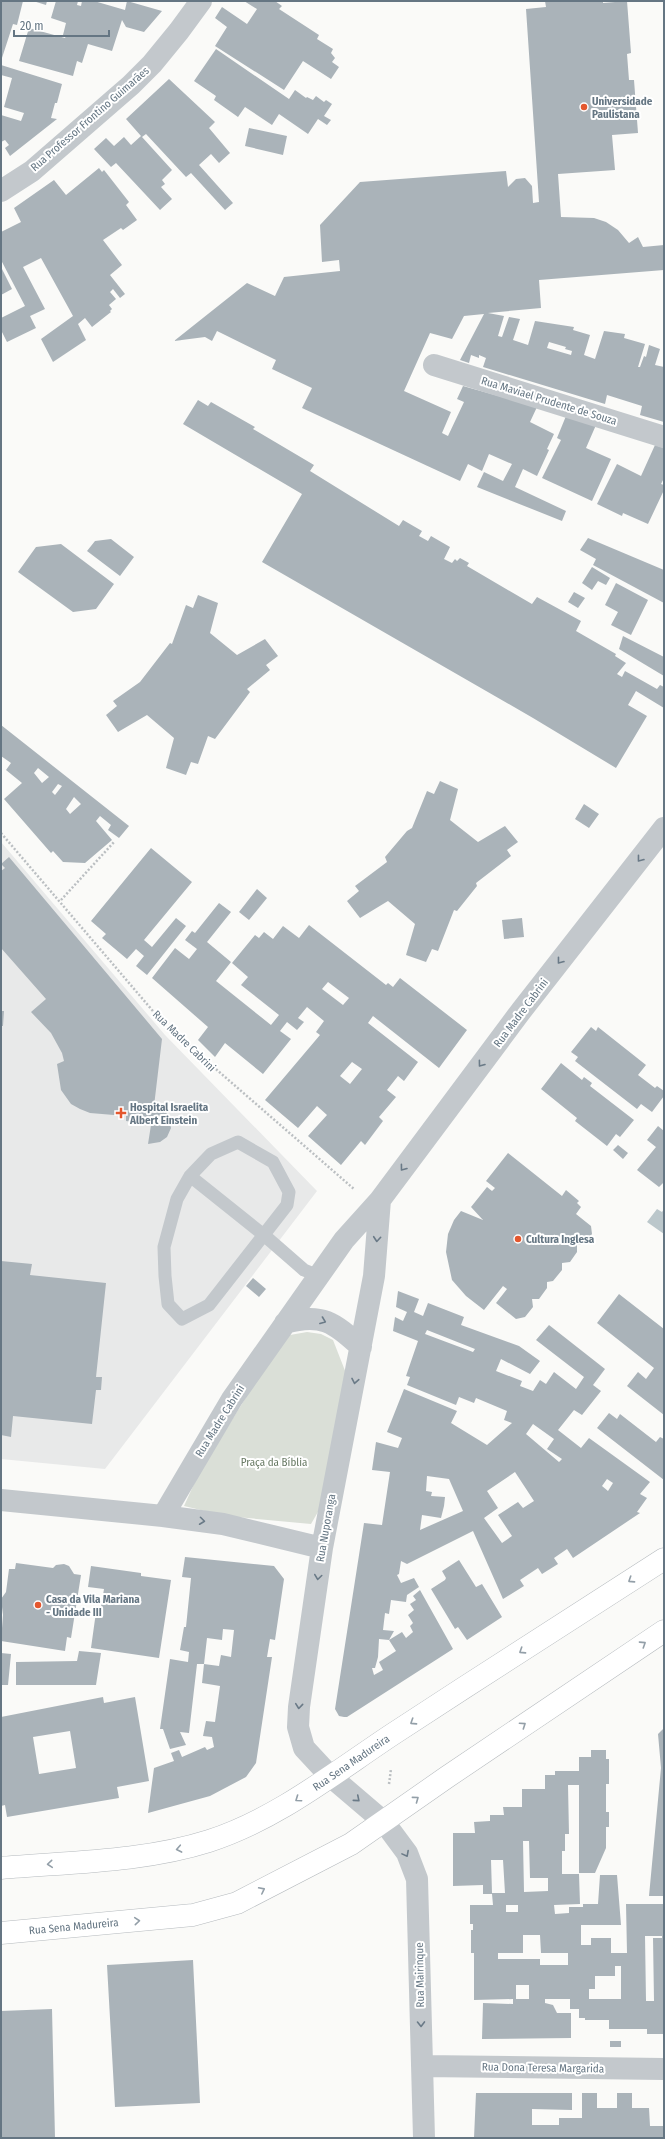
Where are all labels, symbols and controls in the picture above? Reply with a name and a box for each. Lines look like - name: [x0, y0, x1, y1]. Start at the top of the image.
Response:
- scale bar: [14, 12, 109, 38]
- text: 20 m: [20, 19, 44, 33]
- street label: Rua Professor Frontino Guimarães: [28, 64, 152, 174]
- place label: Universidade Paulistana: [592, 95, 653, 121]
- marker: Universidade Paulistana: [579, 102, 589, 112]
- street label: Rua Maviael Prudente de Souza: [480, 374, 618, 428]
- one-way arrow: [638, 854, 645, 861]
- one-way arrow: [558, 957, 565, 964]
- street label: Rua Madre Cabrini: [491, 976, 551, 1050]
- street label: Rua Madre Cabrini: [150, 1008, 218, 1074]
- one-way arrow: [479, 1060, 486, 1067]
- place label: Hospital Israelita Albert Einstein: [129, 1101, 209, 1127]
- marker: Hospital Israelita Albert Einstein: [115, 1107, 127, 1119]
- one-way arrow: [401, 1164, 408, 1171]
- place label: Cultura Inglesa: [526, 1233, 595, 1246]
- marker: Cultura Inglesa: [513, 1234, 523, 1244]
- one-way arrow: [372, 1236, 381, 1242]
- one-way arrow: [319, 1316, 326, 1324]
- one-way arrow: [351, 1378, 359, 1384]
- street label: Rua Madre Cabrini: [193, 1382, 247, 1459]
- park label: Praça da Bíblia: [241, 1456, 307, 1469]
- street label: Rua Nuporanga: [314, 1493, 338, 1563]
- one-way arrow: [199, 1516, 205, 1525]
- one-way arrow: [314, 1574, 323, 1580]
- one-way arrow: [628, 1575, 635, 1583]
- place label: Casa da Vila Mariana - Unidade III: [46, 1593, 140, 1619]
- marker: Casa da Vila Mariana - Unidade III: [33, 1600, 43, 1610]
- one-way arrow: [639, 1642, 646, 1649]
- one-way arrow: [519, 1646, 526, 1654]
- one-way arrow: [295, 1703, 304, 1709]
- one-way arrow: [410, 1717, 417, 1724]
- one-way arrow: [519, 1722, 526, 1730]
- street label: Rua Sena Madureira: [310, 1732, 392, 1793]
- one-way arrow: [295, 1794, 302, 1802]
- one-way arrow: [352, 1795, 360, 1802]
- one-way arrow: [412, 1796, 419, 1804]
- one-way arrow: [176, 1844, 182, 1853]
- one-way arrow: [402, 1850, 409, 1857]
- one-way arrow: [47, 1859, 53, 1868]
- one-way arrow: [258, 1887, 266, 1895]
- street label: Rua Sena Madureira: [28, 1916, 119, 1937]
- one-way arrow: [134, 1917, 141, 1926]
- street label: Rua Mairinque: [413, 1942, 427, 2008]
- one-way arrow: [417, 2021, 425, 2027]
- street label: Rua Dona Teresa Margarida: [482, 2060, 604, 2076]

